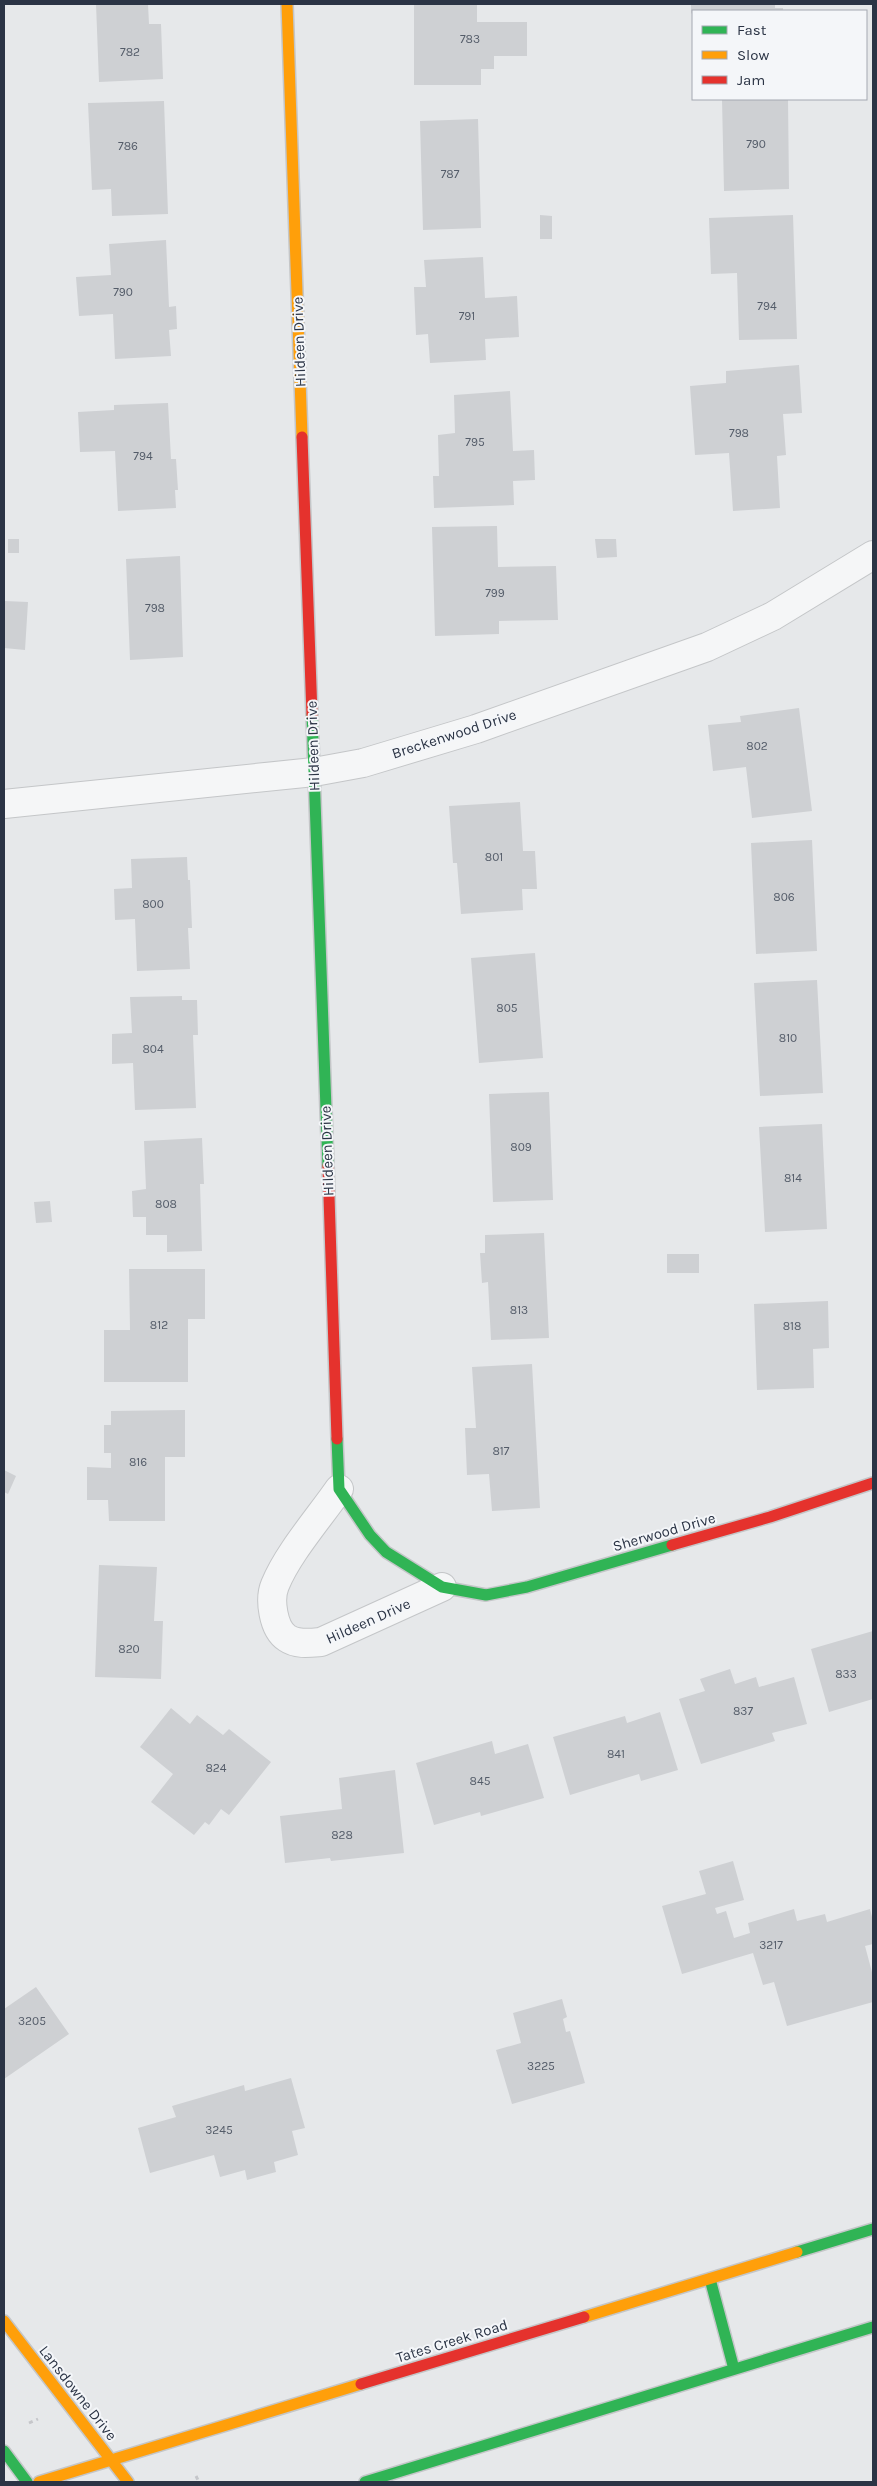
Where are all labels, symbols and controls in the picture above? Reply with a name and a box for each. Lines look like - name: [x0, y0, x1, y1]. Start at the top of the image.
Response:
- legend: [692, 10, 867, 100]
- text: Fast: [737, 21, 767, 39]
- house number: 783: [460, 32, 480, 46]
- house number: 782: [120, 45, 140, 59]
- text: Slow: [737, 46, 769, 64]
- text: Jam: [737, 71, 765, 89]
- house number: 790: [746, 137, 766, 151]
- house number: 786: [118, 139, 138, 153]
- house number: 787: [441, 167, 460, 181]
- house number: 790: [113, 285, 133, 299]
- street label: Hildeen Drive: [288, 296, 310, 388]
- house number: 794: [757, 299, 777, 313]
- house number: 791: [459, 309, 475, 323]
- house number: 798: [729, 426, 749, 440]
- house number: 795: [465, 435, 485, 449]
- house number: 794: [133, 449, 153, 463]
- house number: 799: [485, 586, 505, 600]
- house number: 798: [145, 601, 165, 615]
- street label: Hildeen Drive: [302, 700, 324, 792]
- street label: Breckenwood Drive: [389, 705, 519, 763]
- house number: 802: [746, 739, 768, 753]
- house number: 801: [485, 850, 503, 864]
- house number: 806: [773, 890, 795, 904]
- house number: 800: [142, 897, 164, 911]
- house number: 805: [496, 1001, 518, 1015]
- house number: 810: [779, 1031, 797, 1045]
- house number: 804: [142, 1042, 164, 1056]
- street label: Hildeen Drive: [316, 1105, 338, 1197]
- house number: 809: [510, 1140, 532, 1154]
- house number: 814: [784, 1171, 802, 1185]
- house number: 808: [155, 1197, 177, 1211]
- house number: 813: [510, 1303, 528, 1317]
- house number: 812: [150, 1318, 168, 1332]
- house number: 818: [783, 1319, 801, 1333]
- house number: 817: [493, 1444, 510, 1458]
- house number: 816: [129, 1455, 147, 1469]
- street label: Sherwood Drive: [611, 1509, 717, 1555]
- street label: Hildeen Drive: [323, 1594, 413, 1648]
- house number: 820: [118, 1642, 140, 1656]
- house number: 833: [835, 1667, 857, 1681]
- house number: 837: [733, 1704, 753, 1718]
- house number: 841: [607, 1747, 625, 1761]
- house number: 824: [205, 1761, 227, 1775]
- house number: 845: [470, 1774, 491, 1788]
- house number: 828: [331, 1828, 353, 1842]
- house number: 3217: [759, 1938, 783, 1952]
- house number: 3205: [18, 2014, 46, 2028]
- house number: 3225: [527, 2059, 555, 2073]
- house number: 3245: [205, 2123, 233, 2137]
- street label: Tates Creek Road: [394, 2315, 510, 2367]
- street label: Lansdowne Drive: [35, 2342, 121, 2444]

